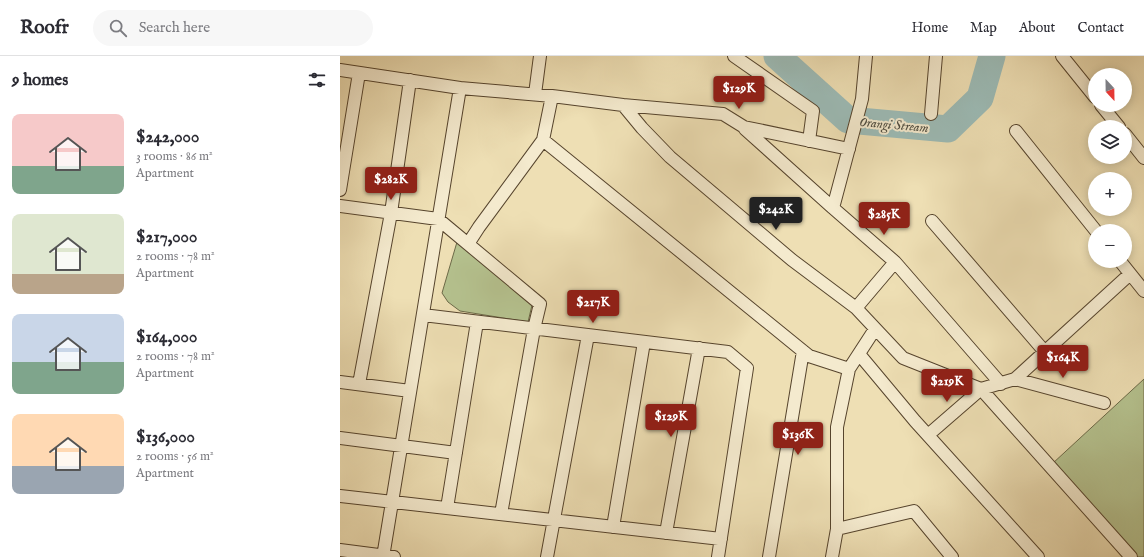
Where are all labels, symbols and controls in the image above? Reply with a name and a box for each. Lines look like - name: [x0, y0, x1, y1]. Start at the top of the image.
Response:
- search box: [93, 10, 373, 46]
- text: Roofr: [20, 16, 69, 40]
- icon: search: [107, 17, 129, 39]
- text: Search here: [139, 18, 210, 37]
- text: Home: [912, 19, 948, 37]
- text: Map: [970, 19, 997, 37]
- text: About: [1019, 19, 1055, 37]
- text: Contact: [1077, 19, 1124, 37]
- north arrow: [1088, 68, 1132, 112]
- map controls: [1088, 68, 1132, 268]
- icon: filters: [306, 69, 328, 91]
- text: 9 homes: [12, 70, 68, 91]
- pin: $129K: [711, 76, 767, 110]
- text: $129K: [722, 80, 756, 97]
- water label: Orangi Stream: [858, 114, 929, 138]
- button: layers: [1088, 120, 1132, 164]
- text: $242,000: [136, 127, 199, 148]
- icon: home: [44, 130, 92, 178]
- text: 3 rooms · 86 m²: [136, 148, 213, 165]
- text: Apartment: [136, 165, 194, 182]
- pin: $282K: [363, 167, 419, 201]
- text: $282K: [374, 171, 408, 188]
- button: +: [1088, 172, 1132, 216]
- pin: $242K: [748, 197, 804, 231]
- text: $242K: [758, 201, 794, 218]
- pin: $285K: [856, 202, 912, 236]
- text: $285K: [868, 206, 900, 223]
- button: −: [1088, 224, 1132, 268]
- text: $217,000: [136, 227, 197, 248]
- icon: home: [44, 230, 92, 278]
- text: 2 rooms · 78 m²: [136, 248, 215, 265]
- text: Apartment: [136, 265, 194, 282]
- pin: $217K: [565, 290, 621, 324]
- text: $217K: [576, 294, 610, 311]
- text: $164,000: [136, 327, 197, 348]
- icon: home: [44, 330, 92, 378]
- pin: $164K: [1035, 345, 1091, 379]
- text: 2 rooms · 78 m²: [136, 348, 215, 365]
- text: $164K: [1046, 349, 1080, 366]
- text: Apartment: [136, 365, 194, 382]
- pin: $219K: [919, 369, 975, 403]
- text: $219K: [930, 373, 964, 390]
- pin: $129K: [643, 404, 699, 438]
- text: $129K: [654, 408, 688, 425]
- pin: $136K: [770, 422, 826, 456]
- text: $136K: [782, 426, 814, 443]
- text: $136,000: [136, 427, 195, 448]
- icon: home: [44, 430, 92, 478]
- text: 2 rooms · 56 m²: [136, 448, 214, 465]
- text: Apartment: [136, 465, 194, 482]

